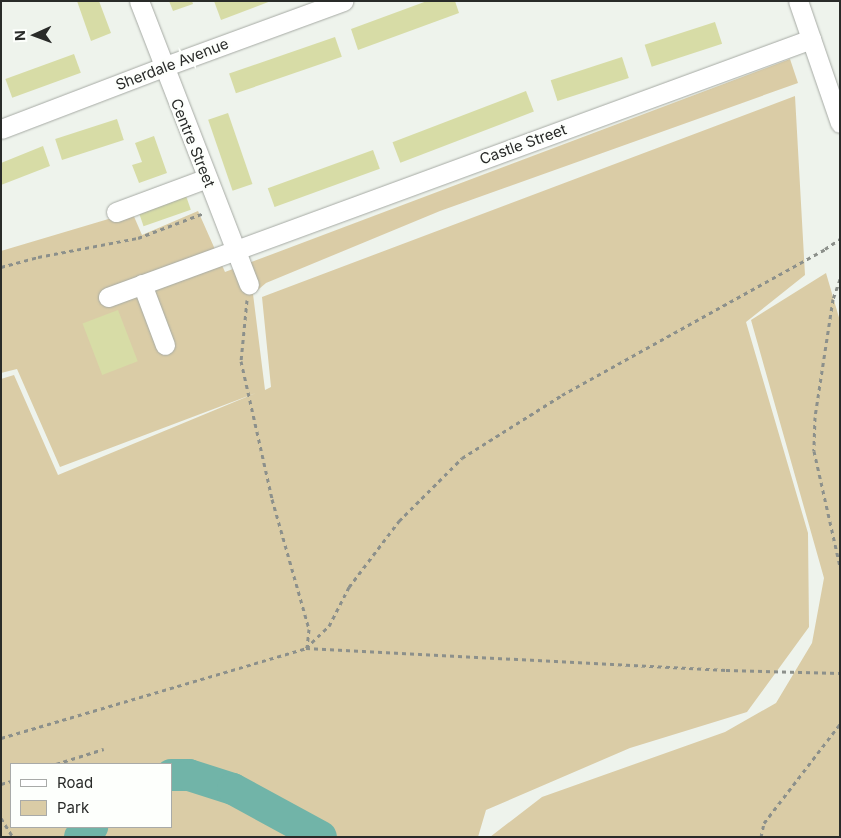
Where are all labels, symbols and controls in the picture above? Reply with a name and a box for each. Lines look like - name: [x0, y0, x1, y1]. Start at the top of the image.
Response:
- north arrow: [10, 10, 60, 60]
- text: N: [11, 30, 28, 41]
- street label: Sherdale Avenue: [113, 34, 231, 94]
- street label: Centre Street: [167, 96, 219, 190]
- street label: Castle Street: [477, 120, 569, 168]
- legend: [10, 763, 172, 828]
- text: Road: [57, 773, 93, 792]
- text: Park: [57, 798, 89, 817]

